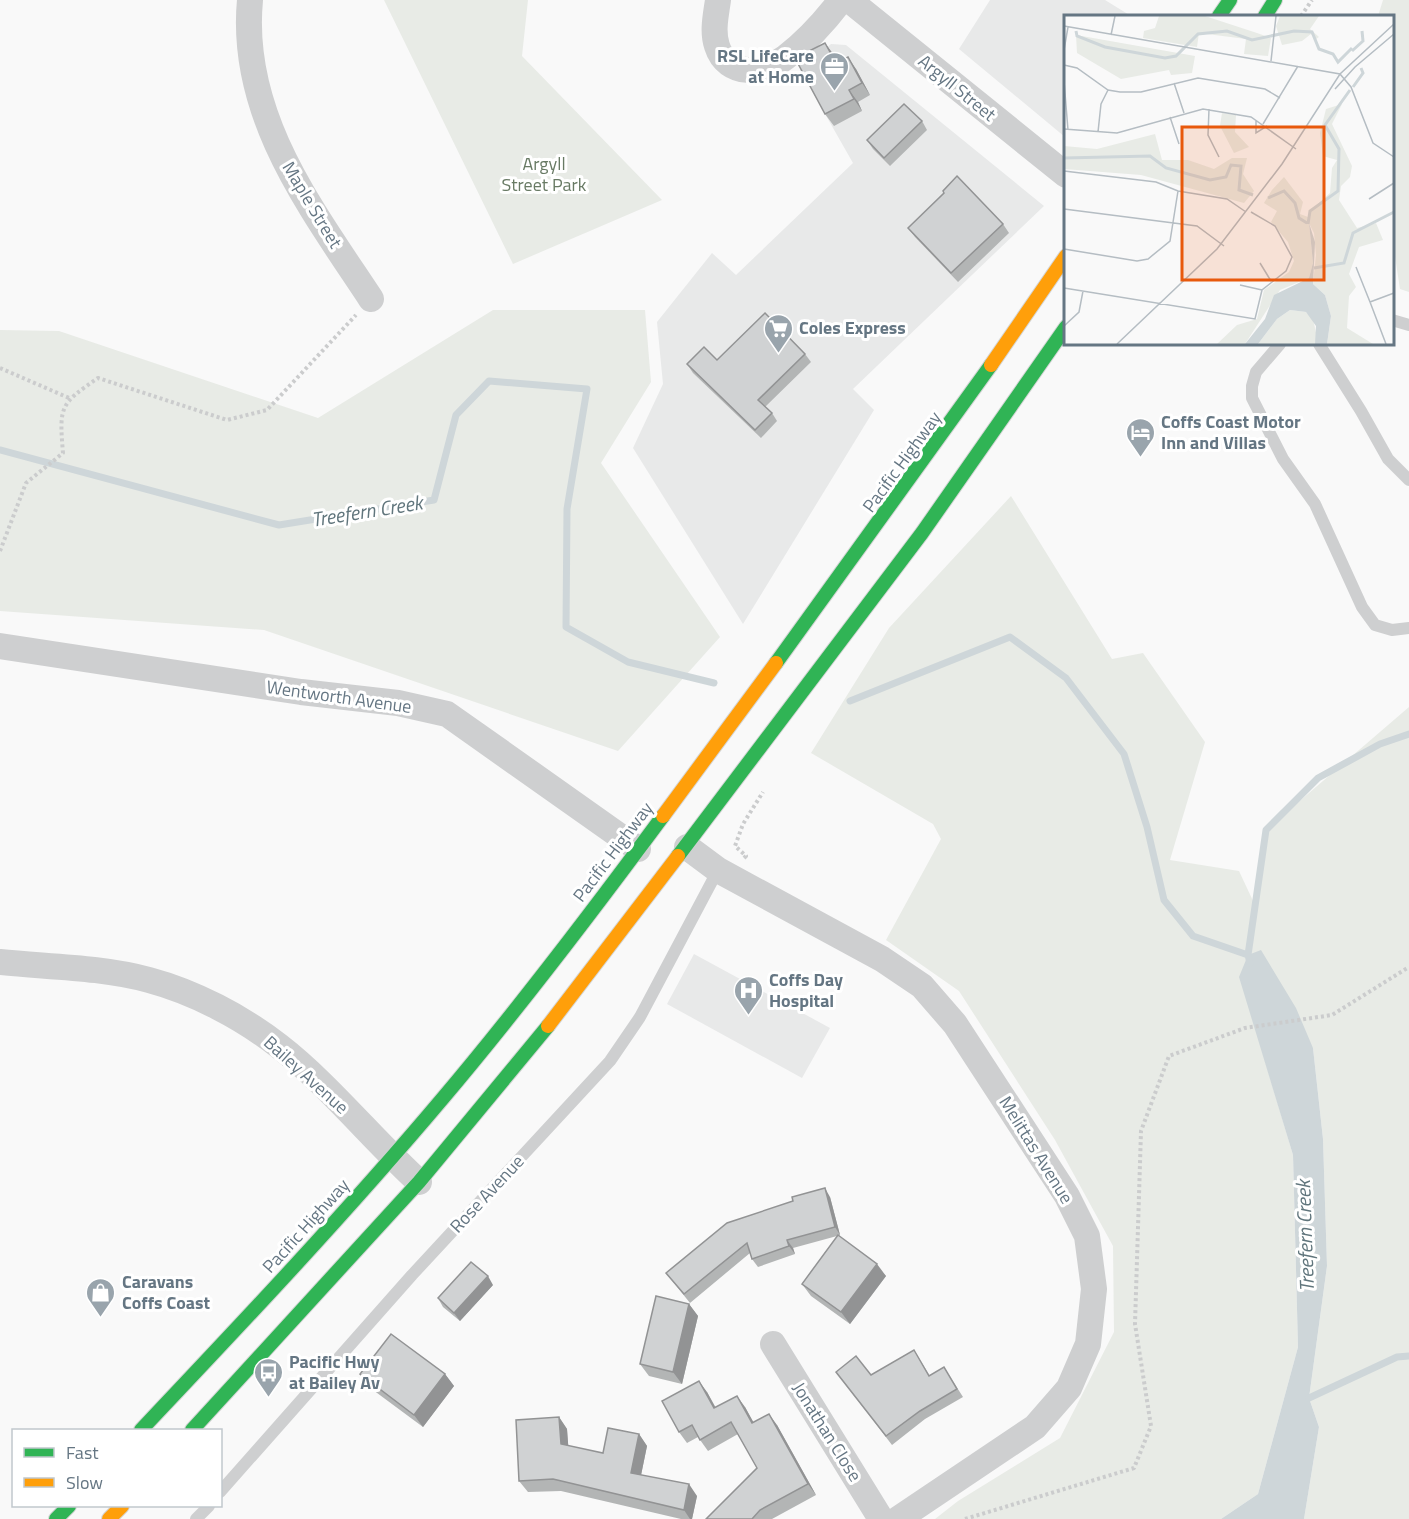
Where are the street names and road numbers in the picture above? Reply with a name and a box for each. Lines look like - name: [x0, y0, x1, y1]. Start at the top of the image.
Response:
- street label: Argyll Street: [912, 48, 1003, 128]
- street label: Maple Street: [276, 156, 349, 254]
- street label: Pacific Highway: [856, 405, 948, 518]
- street label: Wentworth Avenue: [265, 673, 413, 720]
- street label: Pacific Highway: [566, 796, 659, 907]
- street label: Bailey Avenue: [258, 1029, 355, 1120]
- street label: Melittas Avenue: [993, 1091, 1080, 1209]
- street label: Rose Avenue: [443, 1149, 530, 1239]
- street label: Pacific Highway: [256, 1172, 356, 1279]
- street label: Jonathan Close: [786, 1377, 869, 1487]

